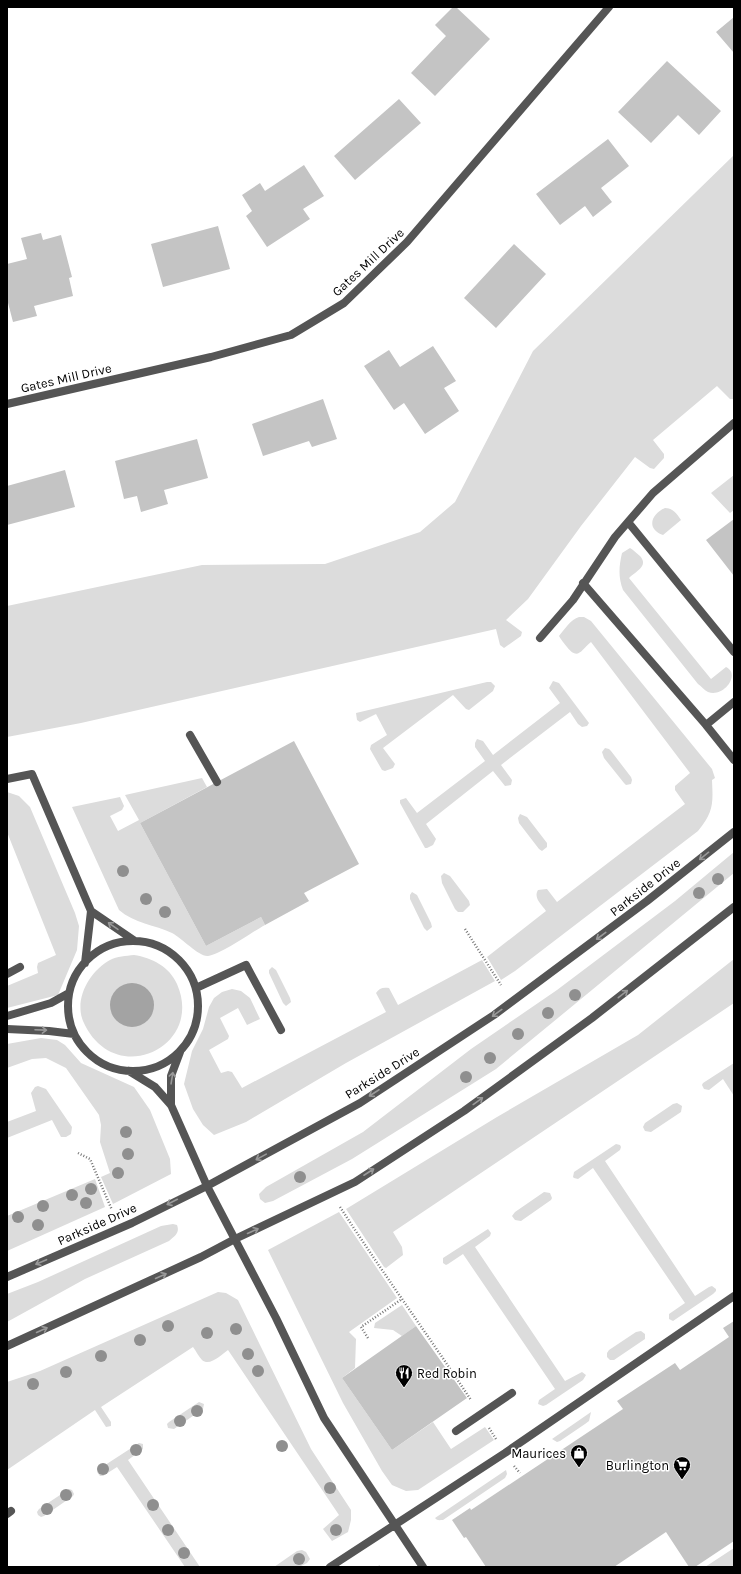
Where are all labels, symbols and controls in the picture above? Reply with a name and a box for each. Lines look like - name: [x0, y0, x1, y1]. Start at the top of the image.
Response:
- street label: Gates Mill Drive: [329, 225, 407, 299]
- street label: Gates Mill Drive: [19, 360, 113, 396]
- one-way arrow: [698, 852, 709, 860]
- street label: Parkside Drive: [607, 855, 683, 919]
- one-way arrow: [108, 922, 119, 930]
- one-way arrow: [596, 932, 607, 940]
- one-way arrow: [617, 990, 628, 998]
- one-way arrow: [491, 1009, 502, 1017]
- one-way arrow: [34, 1027, 47, 1034]
- street label: Parkside Drive: [342, 1044, 422, 1102]
- one-way arrow: [168, 1071, 176, 1084]
- one-way arrow: [368, 1090, 380, 1098]
- one-way arrow: [472, 1097, 483, 1105]
- one-way arrow: [255, 1154, 267, 1162]
- one-way arrow: [363, 1168, 375, 1176]
- one-way arrow: [166, 1199, 178, 1206]
- street label: Parkside Drive: [55, 1200, 139, 1248]
- one-way arrow: [247, 1226, 259, 1234]
- one-way arrow: [35, 1259, 47, 1266]
- one-way arrow: [154, 1272, 166, 1279]
- one-way arrow: [36, 1326, 48, 1333]
- restaurant icon: Red Robin: [394, 1363, 414, 1388]
- place label: Red Robin: [417, 1366, 477, 1381]
- shop icon: Maurices: [569, 1443, 589, 1468]
- place label: Maurices: [511, 1446, 566, 1461]
- supermarket icon: Burlington: [672, 1455, 692, 1480]
- place label: Burlington: [606, 1458, 669, 1473]

